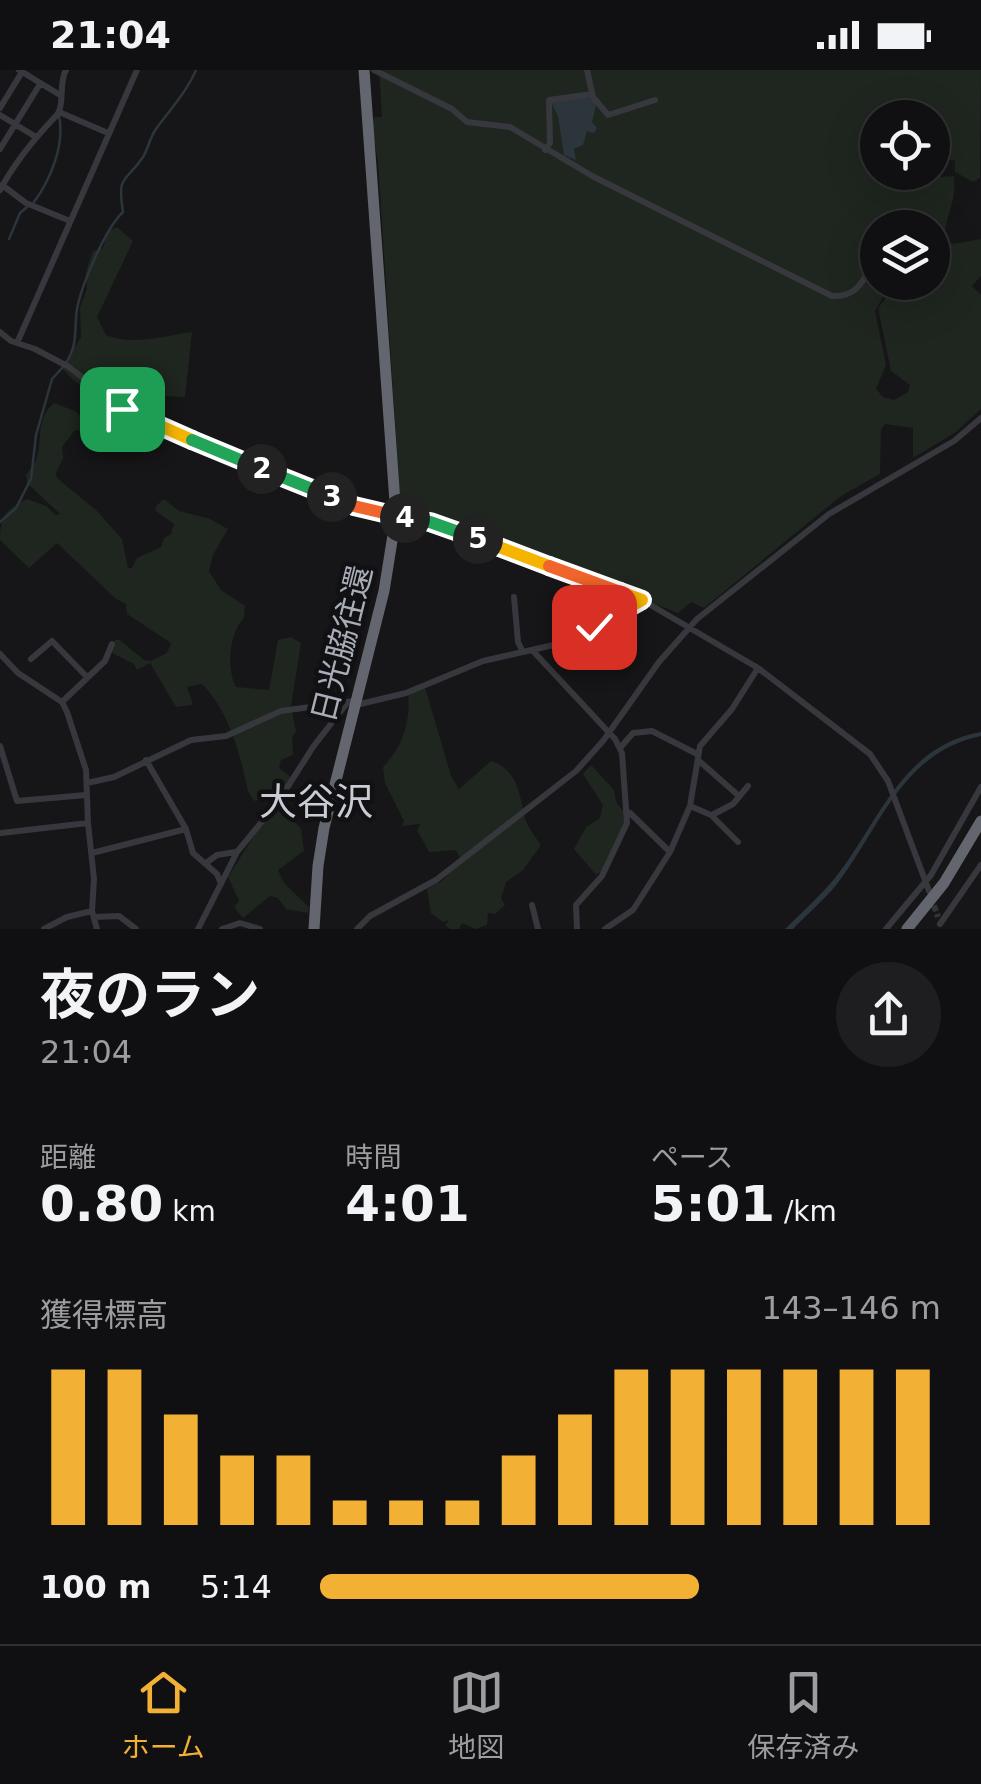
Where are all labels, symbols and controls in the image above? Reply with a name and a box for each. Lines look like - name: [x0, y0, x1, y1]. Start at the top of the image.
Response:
- text: 21:04: [50, 13, 171, 57]
- map controls: [860, 100, 950, 300]
- button: locate: [860, 100, 950, 190]
- button: layers: [860, 210, 950, 300]
- pin: [80, 367, 165, 452]
- icon: arrive: [95, 382, 150, 437]
- pin: 2: [237, 444, 287, 494]
- text: 2: [252, 452, 272, 485]
- pin: 3: [307, 472, 357, 522]
- text: 3: [322, 480, 342, 513]
- pin: 4: [380, 493, 430, 543]
- text: 4: [395, 501, 415, 534]
- pin: 5: [453, 514, 503, 564]
- text: 5: [468, 522, 488, 555]
- street label: 日光脇往還: [304, 562, 380, 726]
- pin: [552, 585, 637, 670]
- icon: check: [567, 600, 622, 655]
- district label: 大谷沢: [259, 780, 373, 824]
- button: share: [836, 962, 941, 1067]
- text: 夜のラン: [40, 963, 260, 1027]
- text: 21:04: [40, 1033, 132, 1071]
- text: 距離: [40, 1141, 96, 1174]
- text: 時間: [345, 1141, 401, 1174]
- text: ペース: [651, 1141, 733, 1174]
- text: 0.80: [40, 1175, 163, 1233]
- text: 4:01: [345, 1175, 470, 1233]
- text: 5:01: [651, 1175, 775, 1233]
- text: km: [163, 1195, 216, 1228]
- text: /km: [775, 1195, 837, 1228]
- text: 143–146 m: [762, 1289, 941, 1327]
- text: 獲得標高: [40, 1296, 168, 1334]
- text: 100 m: [40, 1568, 151, 1606]
- text: 5:14: [200, 1568, 272, 1606]
- tab: ホーム: [122, 1665, 205, 1765]
- tab: 地図: [448, 1665, 504, 1765]
- tab: 保存済み: [747, 1665, 859, 1765]

